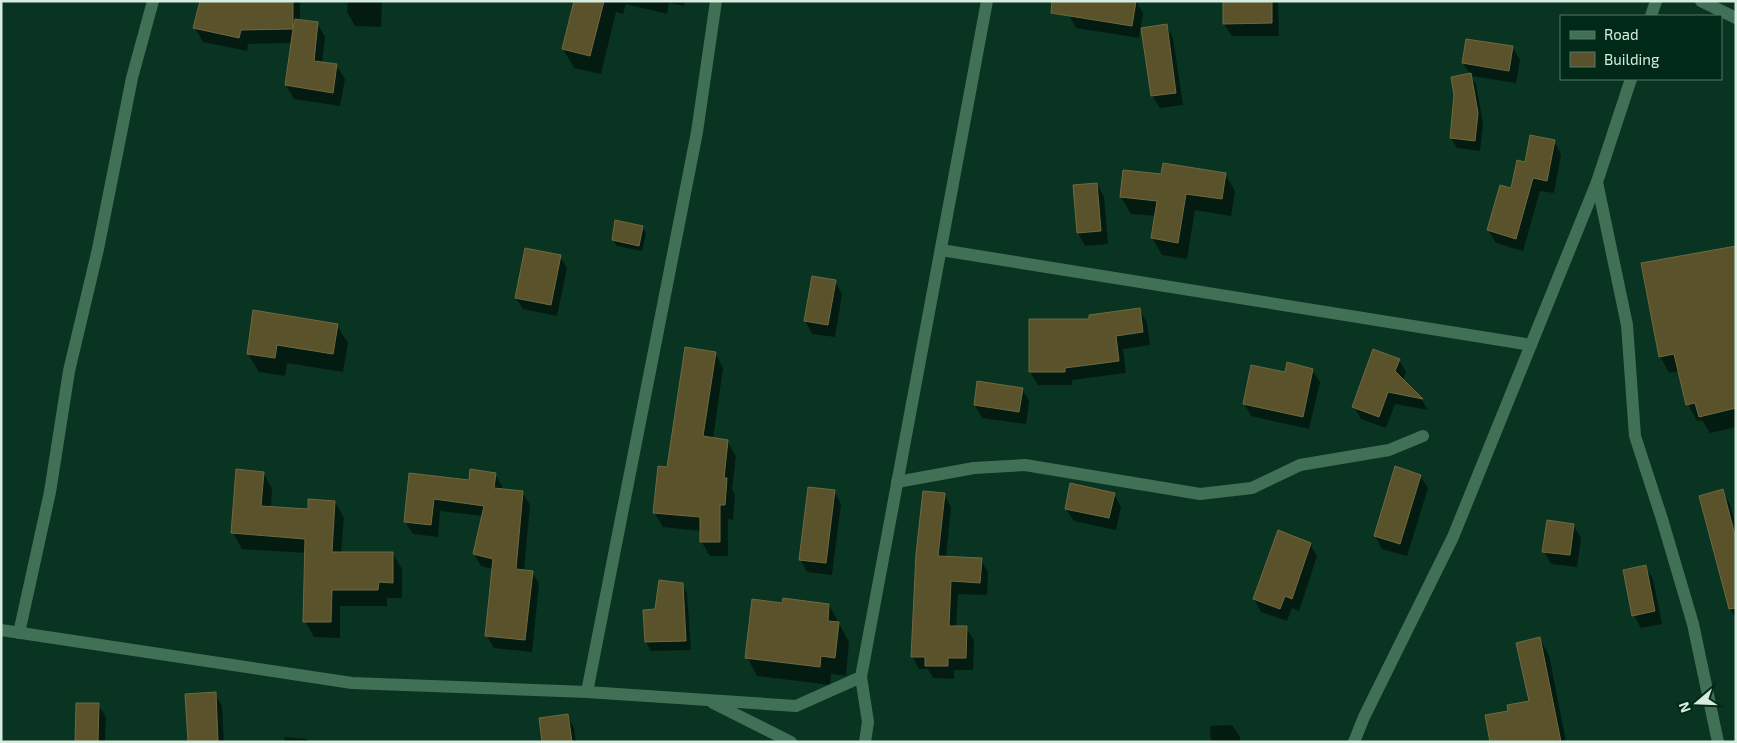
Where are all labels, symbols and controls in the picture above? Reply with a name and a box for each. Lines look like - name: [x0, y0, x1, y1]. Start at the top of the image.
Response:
- legend: [1560, 15, 1722, 80]
- text: Road: [1604, 25, 1639, 43]
- text: Building: [1604, 50, 1660, 68]
- north arrow: [1672, 678, 1722, 728]
- text: N: [1675, 700, 1694, 715]

